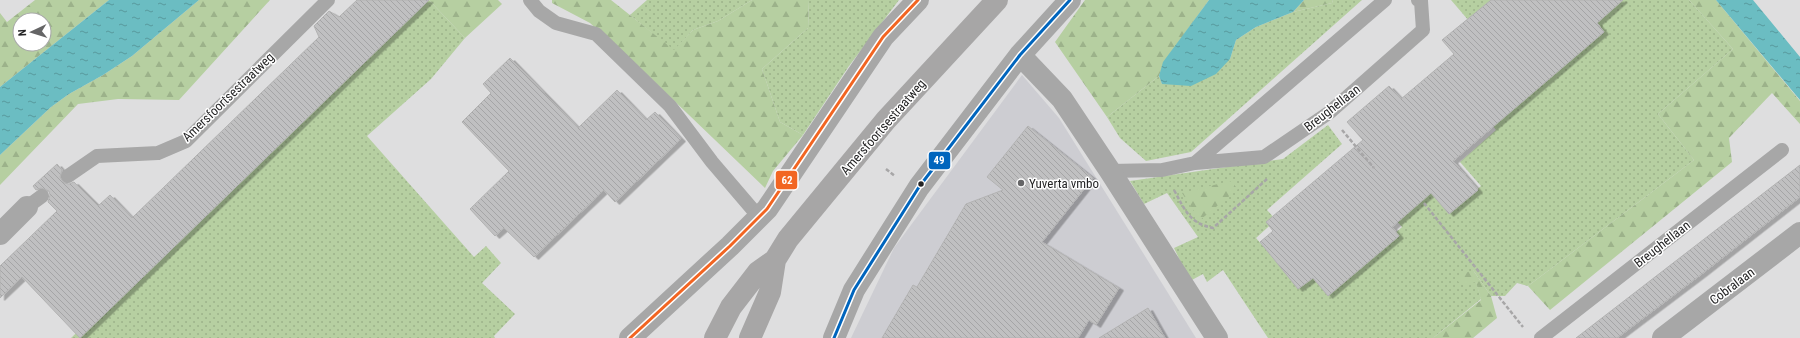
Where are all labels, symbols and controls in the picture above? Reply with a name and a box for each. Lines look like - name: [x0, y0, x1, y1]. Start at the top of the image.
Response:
- north arrow: [12, 12, 52, 52]
- text: N: [16, 29, 29, 36]
- street label: Amersfoortsestraatweg: [179, 49, 277, 145]
- street label: Amersfoortsestraatweg: [838, 76, 928, 178]
- street label: Breughellaan: [1301, 82, 1363, 134]
- line badge: 49: [928, 151, 951, 170]
- text: 49: [933, 154, 945, 167]
- line badge: 62: [775, 170, 798, 190]
- text: 62: [781, 174, 793, 187]
- place label: Yuverta vmbo: [1029, 176, 1099, 191]
- marker: Yuverta vmbo: [1016, 178, 1026, 188]
- unlabelled marker: [916, 179, 926, 189]
- street label: Breughellaan: [1631, 218, 1693, 270]
- street label: Cobralaan: [1707, 264, 1757, 308]

